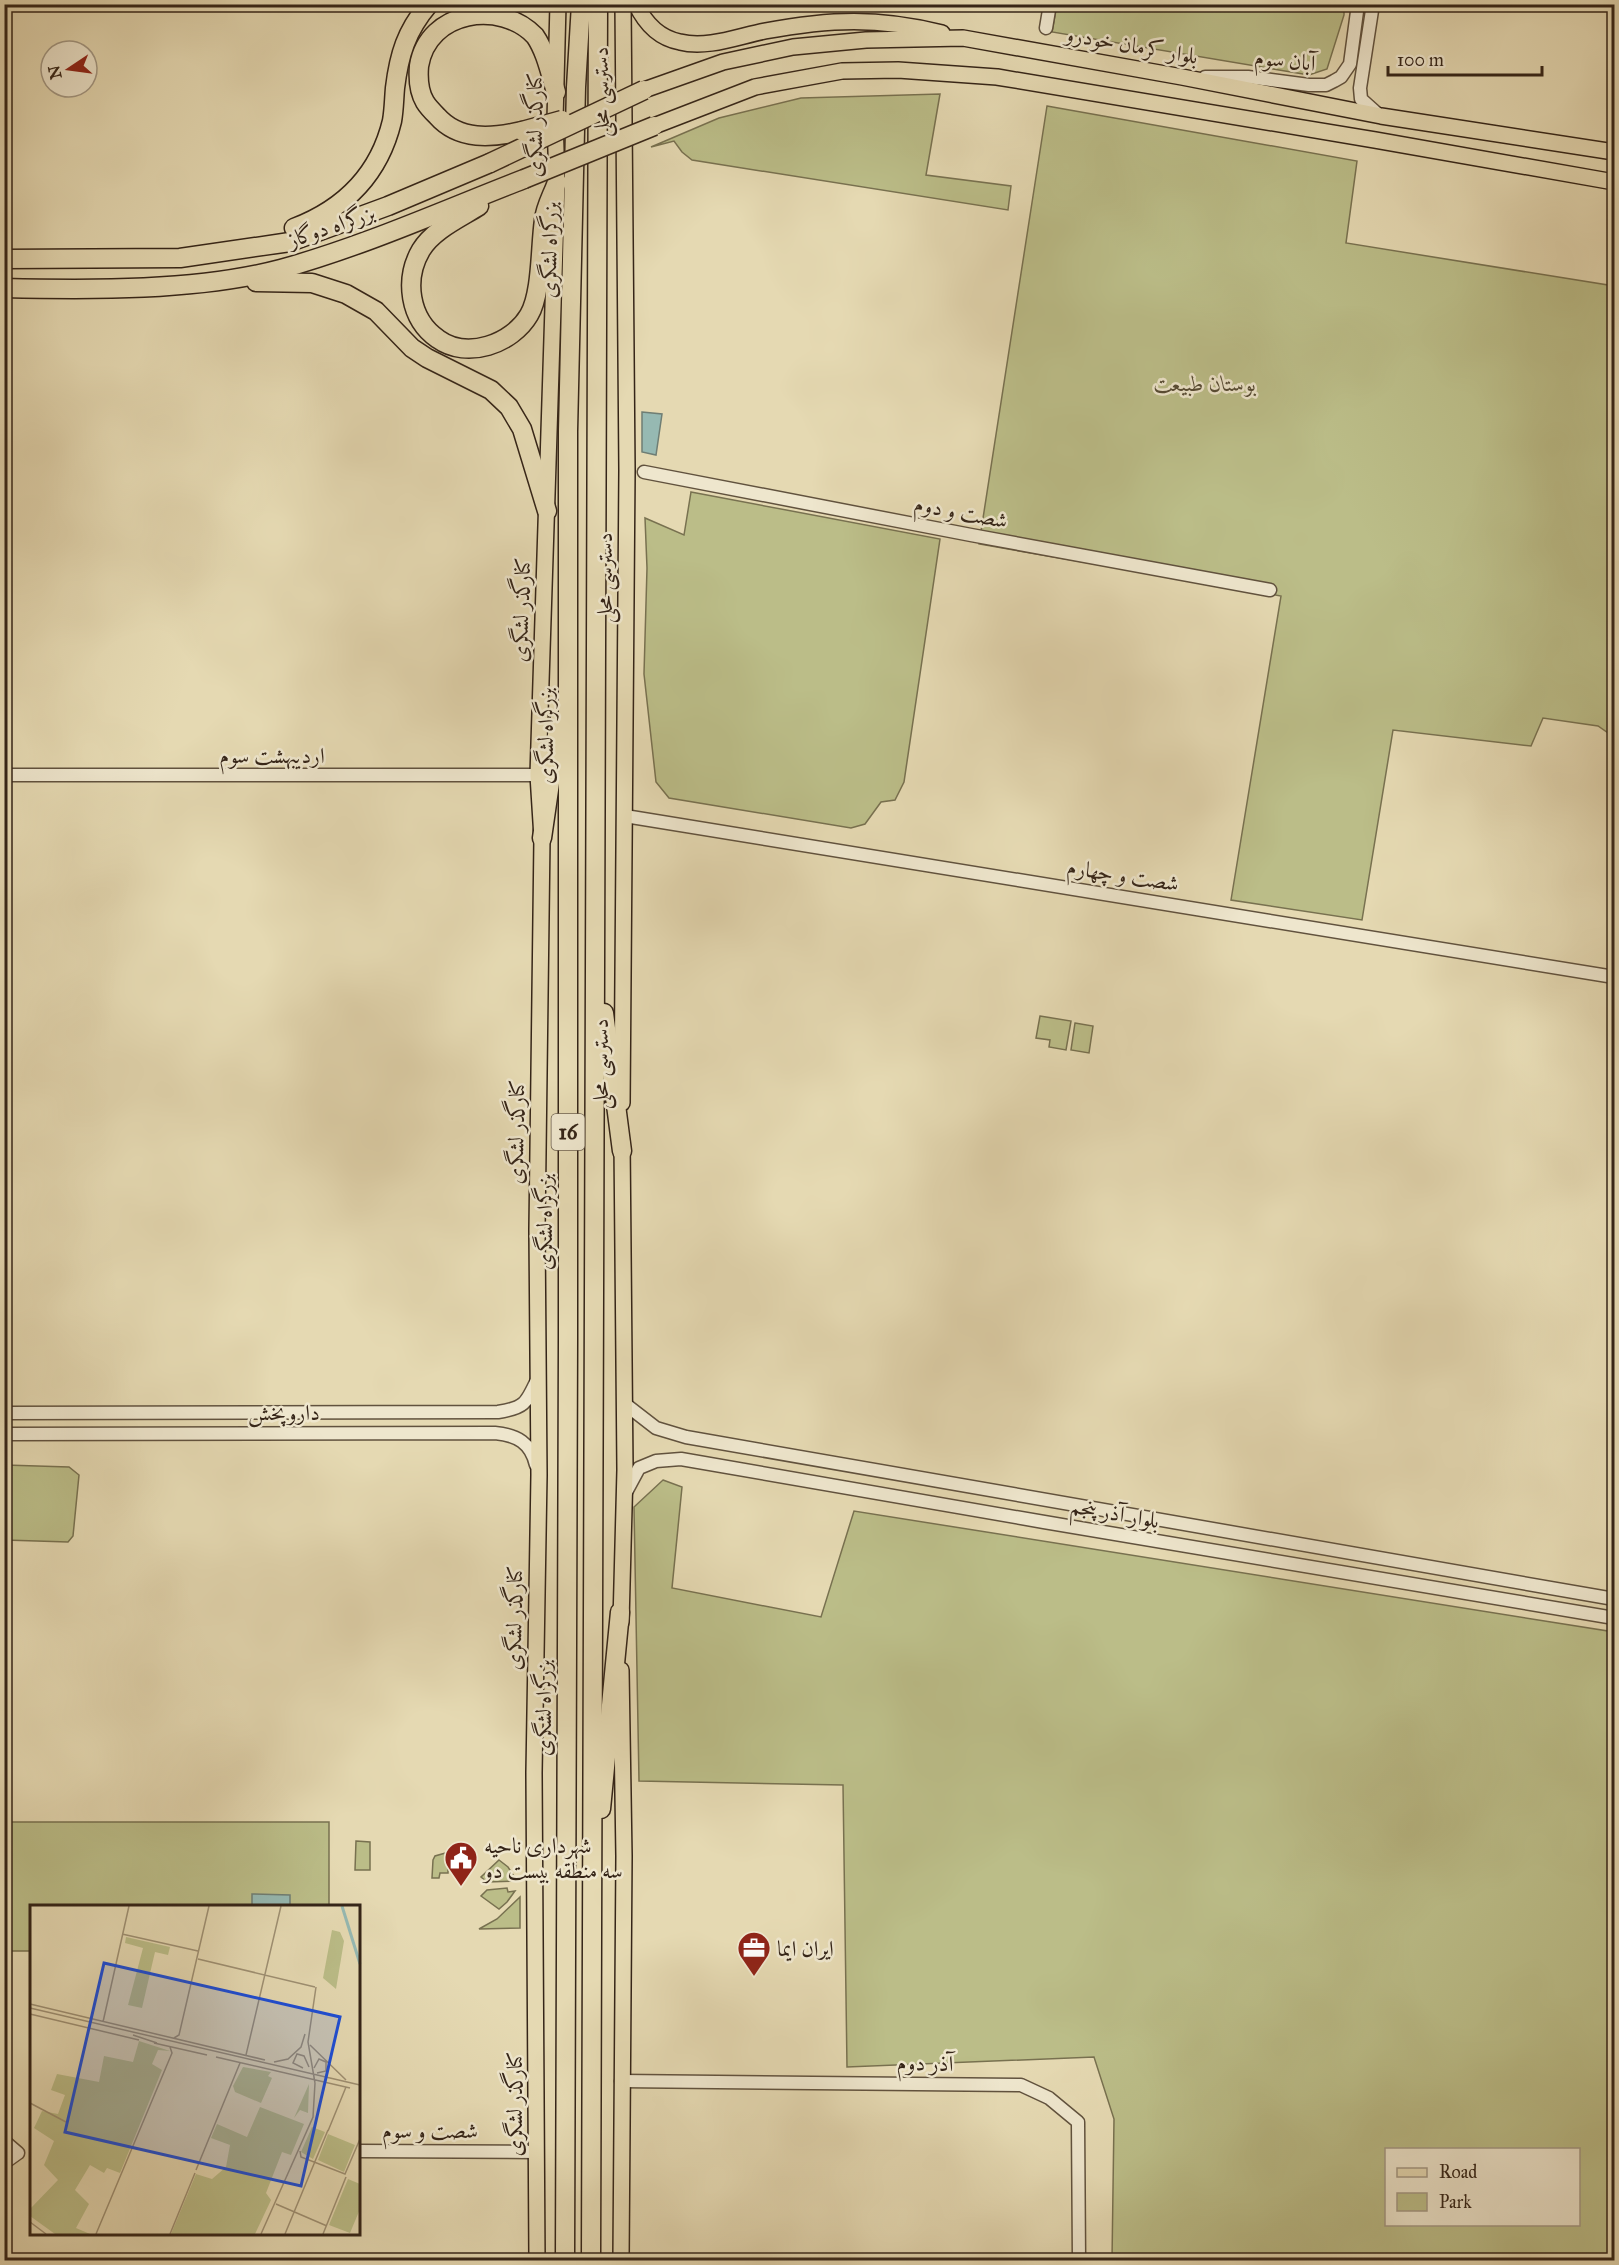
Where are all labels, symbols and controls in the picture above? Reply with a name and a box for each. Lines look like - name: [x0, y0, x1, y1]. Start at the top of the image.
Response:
- street label: بلوار کرمان خودرو: [1062, 20, 1200, 70]
- north arrow: [39, 39, 99, 99]
- scale bar: [1388, 39, 1542, 77]
- street label: آبان سوم: [1252, 43, 1319, 83]
- street label: دسترسی محلی: [587, 46, 618, 138]
- text: 100 m: [1397, 49, 1444, 71]
- text: N: [44, 63, 66, 81]
- street label: کنارگذر لشگری: [519, 73, 548, 177]
- street label: بزرگراه دوگاز: [282, 198, 378, 254]
- street label: بزرگراه لشگری: [534, 201, 563, 299]
- park label: بوستان طبیعت: [1154, 370, 1256, 397]
- street label: شصت و دوم: [911, 490, 1010, 540]
- street label: دسترسی محلی: [591, 533, 621, 623]
- street label: کنارگذر لشگری: [504, 557, 536, 663]
- street label: بزرگراه لشگری: [531, 688, 559, 784]
- street label: اردیبهشت سوم: [219, 742, 325, 775]
- street label: شصت و چهارم: [1064, 853, 1181, 903]
- street label: دسترسی محلی: [587, 1019, 617, 1109]
- street label: کنارگذر لشگری: [500, 1079, 530, 1185]
- road number: 16: [552, 1114, 584, 1150]
- street label: بزرگراه لشگری: [530, 1174, 558, 1270]
- street label: داروپخش: [248, 1399, 320, 1428]
- street label: بلوار آذر پنجم: [1067, 1492, 1161, 1541]
- street label: کنارگذر لشگری: [498, 1565, 528, 1671]
- street label: بزرگراه لشگری: [529, 1660, 557, 1756]
- place label: شهرداری ناحیه سه منطقه بیست دو: [482, 1832, 623, 1884]
- public building icon: شهرداری ناحیه سه منطقه بیست دو: [443, 1840, 479, 1887]
- inset map: [30, 1905, 360, 2235]
- office icon: ایران ایما: [736, 1930, 772, 1977]
- place label: ایران ایما: [777, 1935, 834, 1962]
- street label: آذر دوم: [896, 2049, 956, 2083]
- street label: کنارگذر لشگری: [499, 2052, 528, 2156]
- street label: شصت و سوم: [382, 2117, 478, 2150]
- legend: [1385, 2148, 1580, 2226]
- text: Road: [1439, 2161, 1477, 2183]
- text: Park: [1439, 2191, 1472, 2213]

